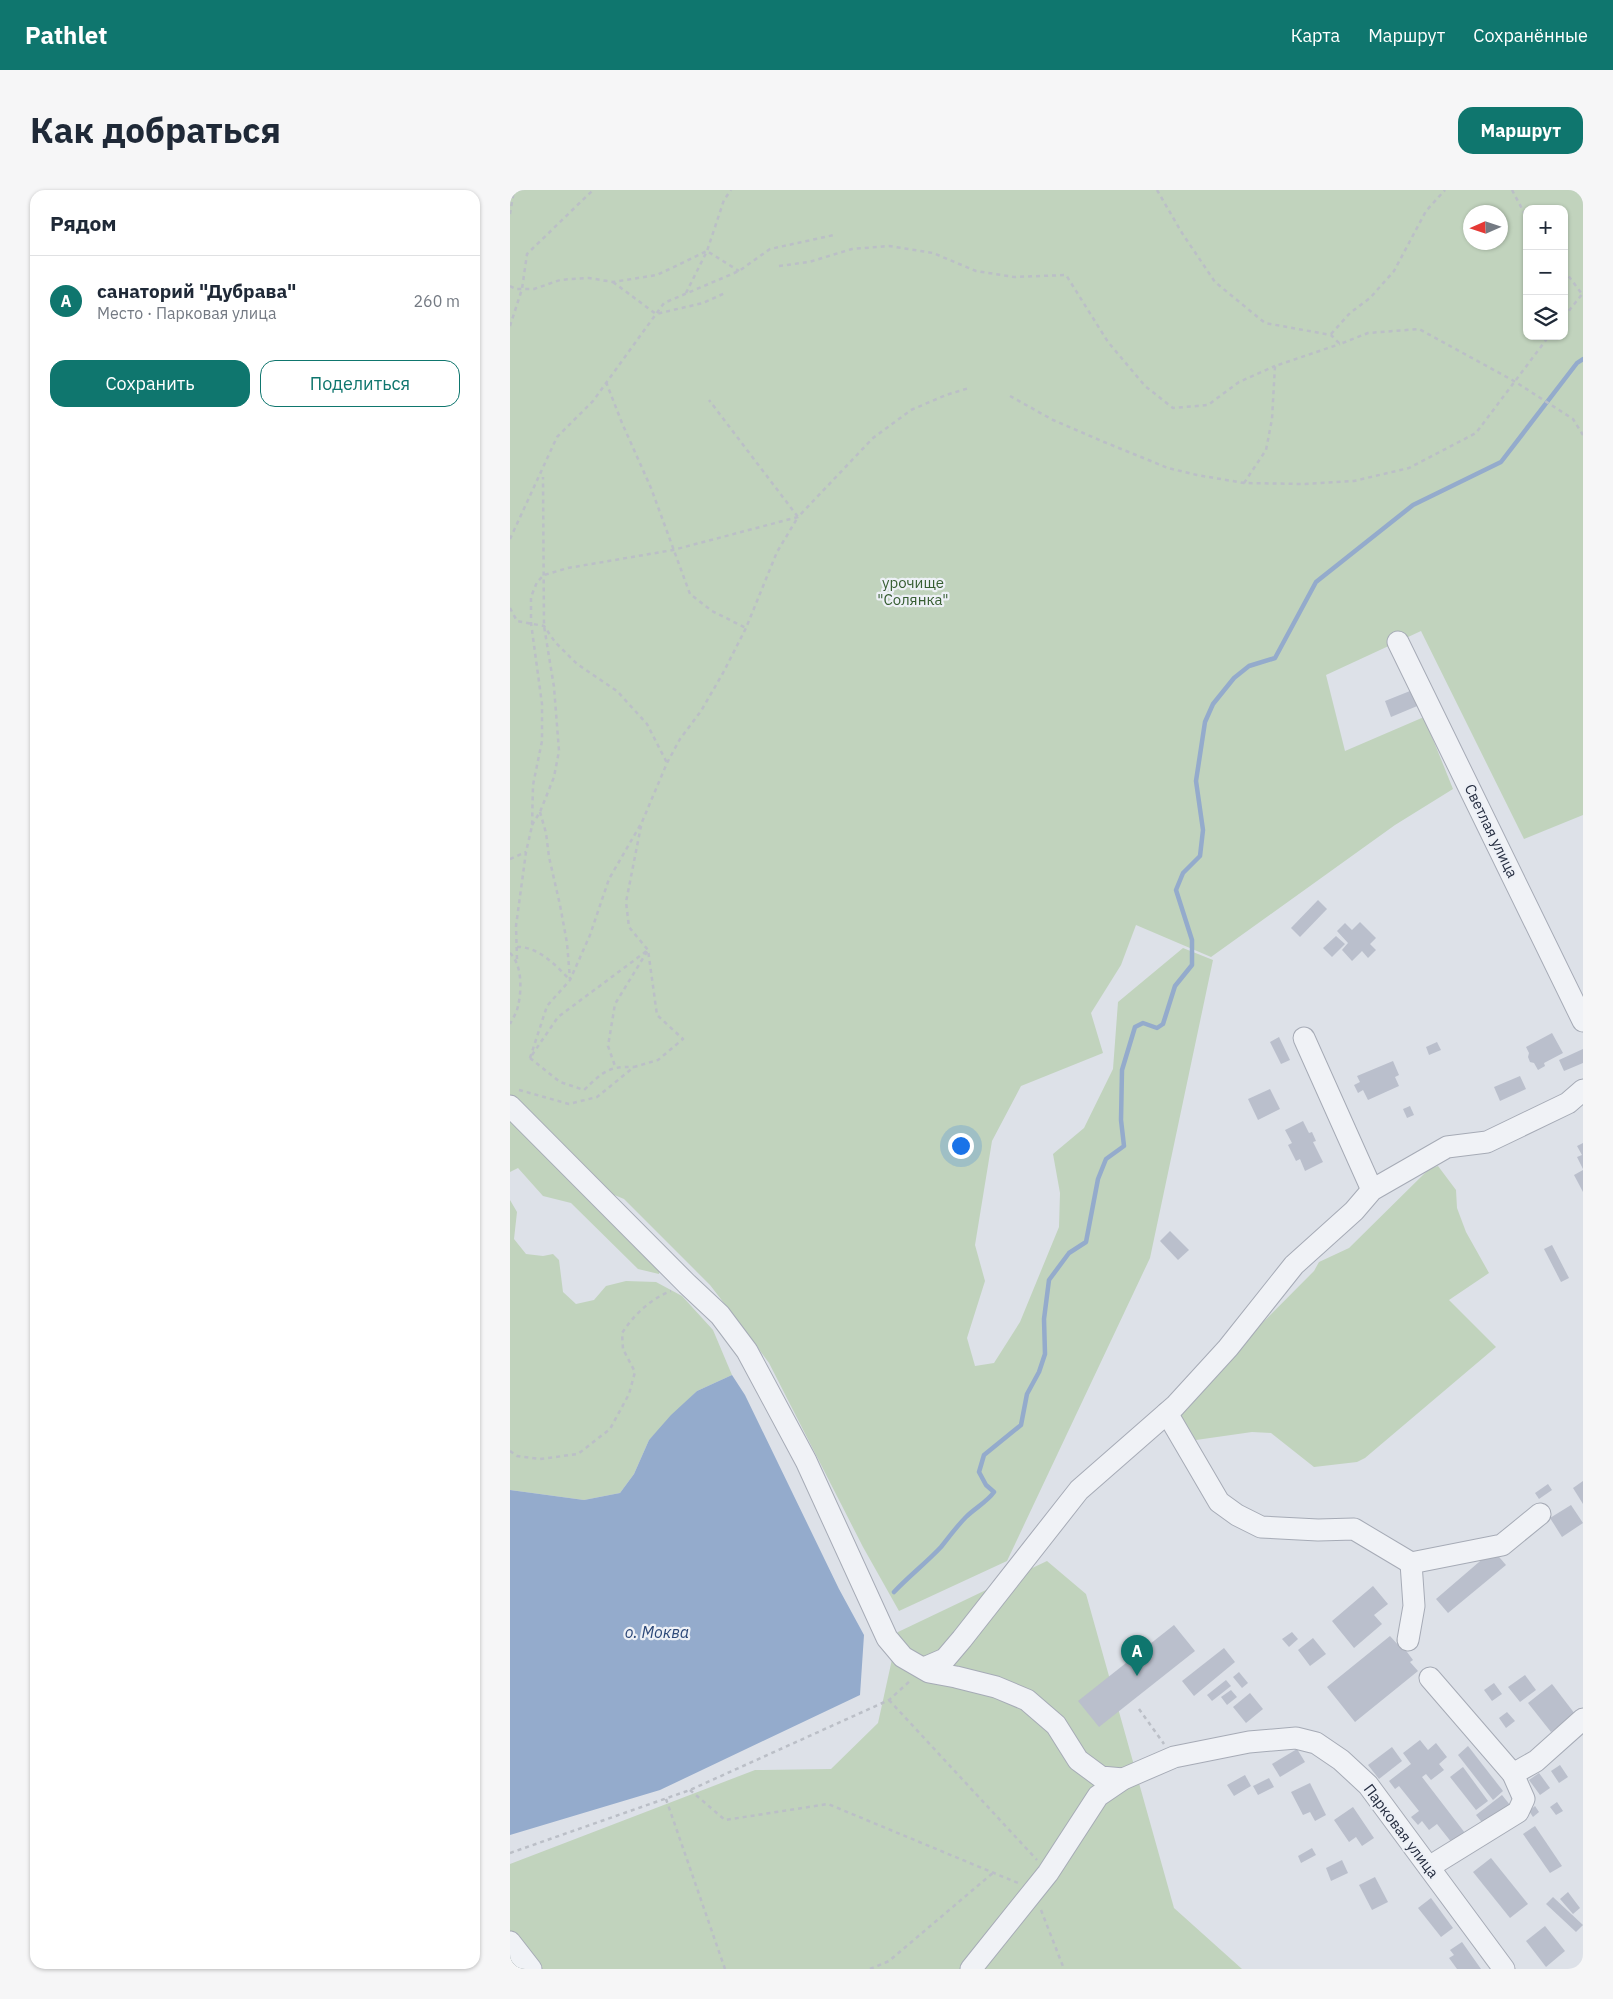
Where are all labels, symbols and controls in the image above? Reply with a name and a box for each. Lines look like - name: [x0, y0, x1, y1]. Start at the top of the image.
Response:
- text: Pathlet: [25, 19, 107, 51]
- text: Карта: [1291, 24, 1340, 47]
- text: Маршрут: [1368, 24, 1445, 47]
- text: Сохранённые: [1473, 24, 1588, 47]
- text: Как добраться: [30, 107, 281, 153]
- button: Маршрут: [1458, 107, 1583, 154]
- north arrow: [1463, 205, 1508, 250]
- map controls: [1523, 205, 1568, 340]
- button: +: [1523, 205, 1568, 250]
- text: Рядом: [50, 209, 117, 237]
- button: −: [1523, 250, 1568, 295]
- text: санаторий "Дубрава": [97, 279, 296, 303]
- text: A: [61, 291, 71, 311]
- text: 260 m: [413, 291, 460, 311]
- button: layers: [1523, 295, 1568, 340]
- text: Место · Парковая улица: [97, 303, 276, 323]
- button: Сохранить: [50, 360, 250, 407]
- button: Поделиться: [260, 360, 460, 407]
- park label: урочище "Солянка": [877, 573, 949, 609]
- street label: Светлая улица: [1461, 781, 1522, 881]
- your location: [948, 1133, 974, 1159]
- water label: о. Моква: [625, 1622, 689, 1642]
- pin: A: [1121, 1635, 1153, 1676]
- street label: Парковая улица: [1360, 1780, 1443, 1882]

